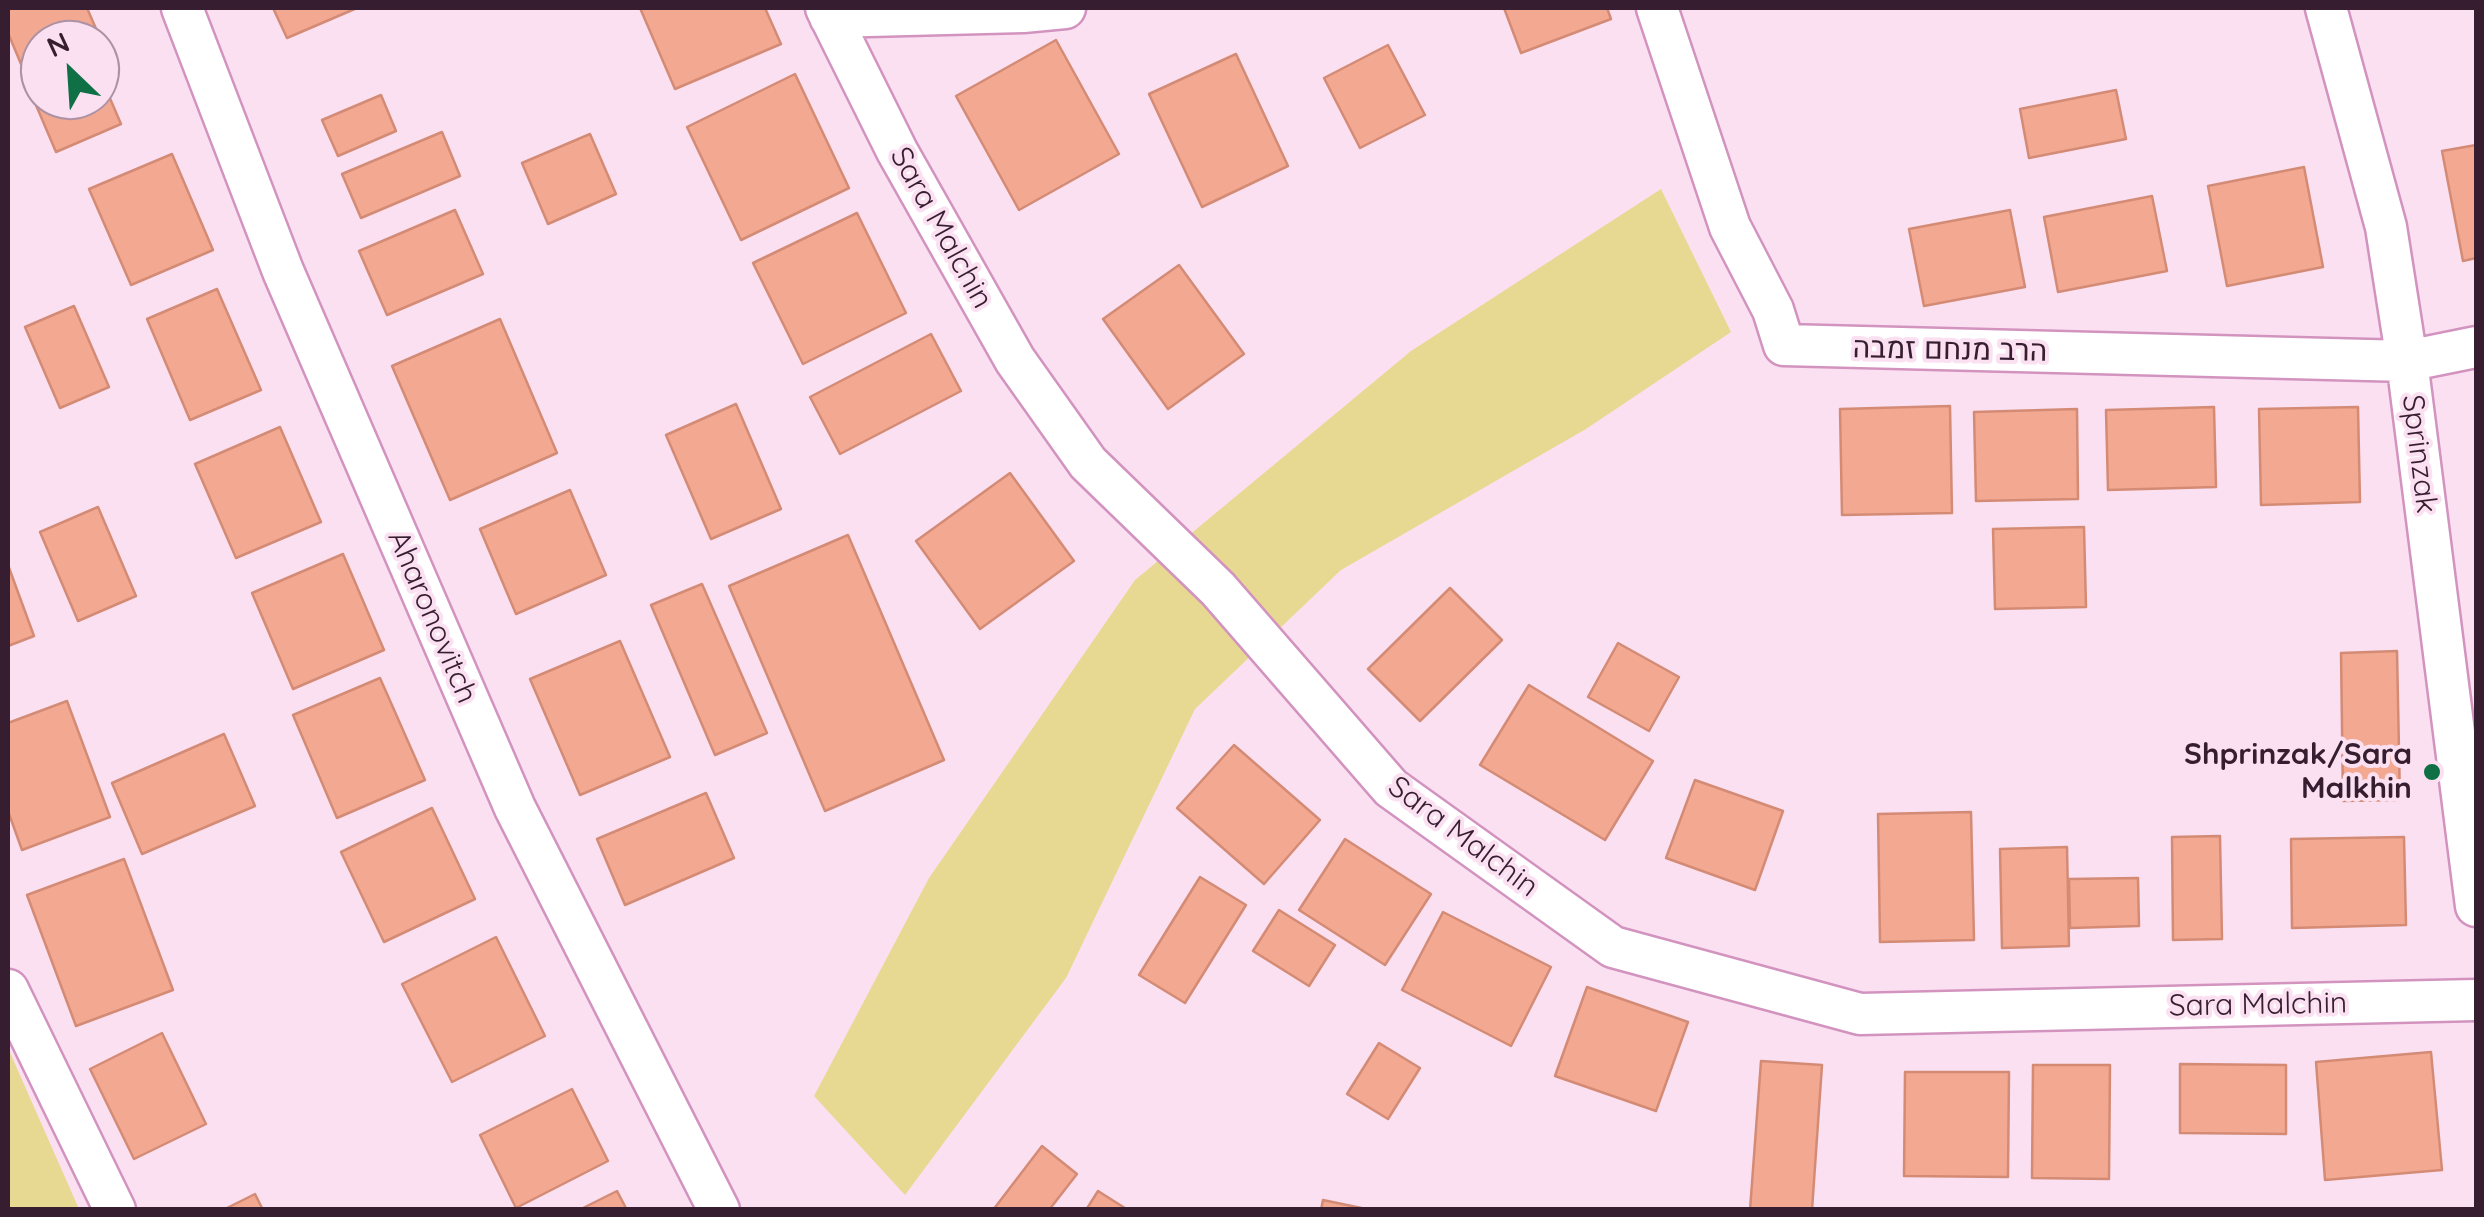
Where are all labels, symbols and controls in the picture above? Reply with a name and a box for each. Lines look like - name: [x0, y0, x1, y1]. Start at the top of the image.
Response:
- north arrow: [20, 20, 120, 120]
- text: N: [41, 24, 75, 64]
- street label: Sara Malchin: [882, 141, 1000, 315]
- street label: הרב מנחם זמבה: [1852, 330, 2048, 370]
- street label: Sprinzak: [2394, 393, 2444, 515]
- street label: Aharonovitch: [380, 525, 484, 709]
- place label: Shprinzak/Sara Malkhin: [2184, 737, 2412, 808]
- marker: Shprinzak/Sara Malkhin: [2421, 761, 2443, 783]
- street label: Sara Malchin: [1381, 769, 1545, 905]
- street label: Sara Malchin: [2168, 985, 2348, 1025]

